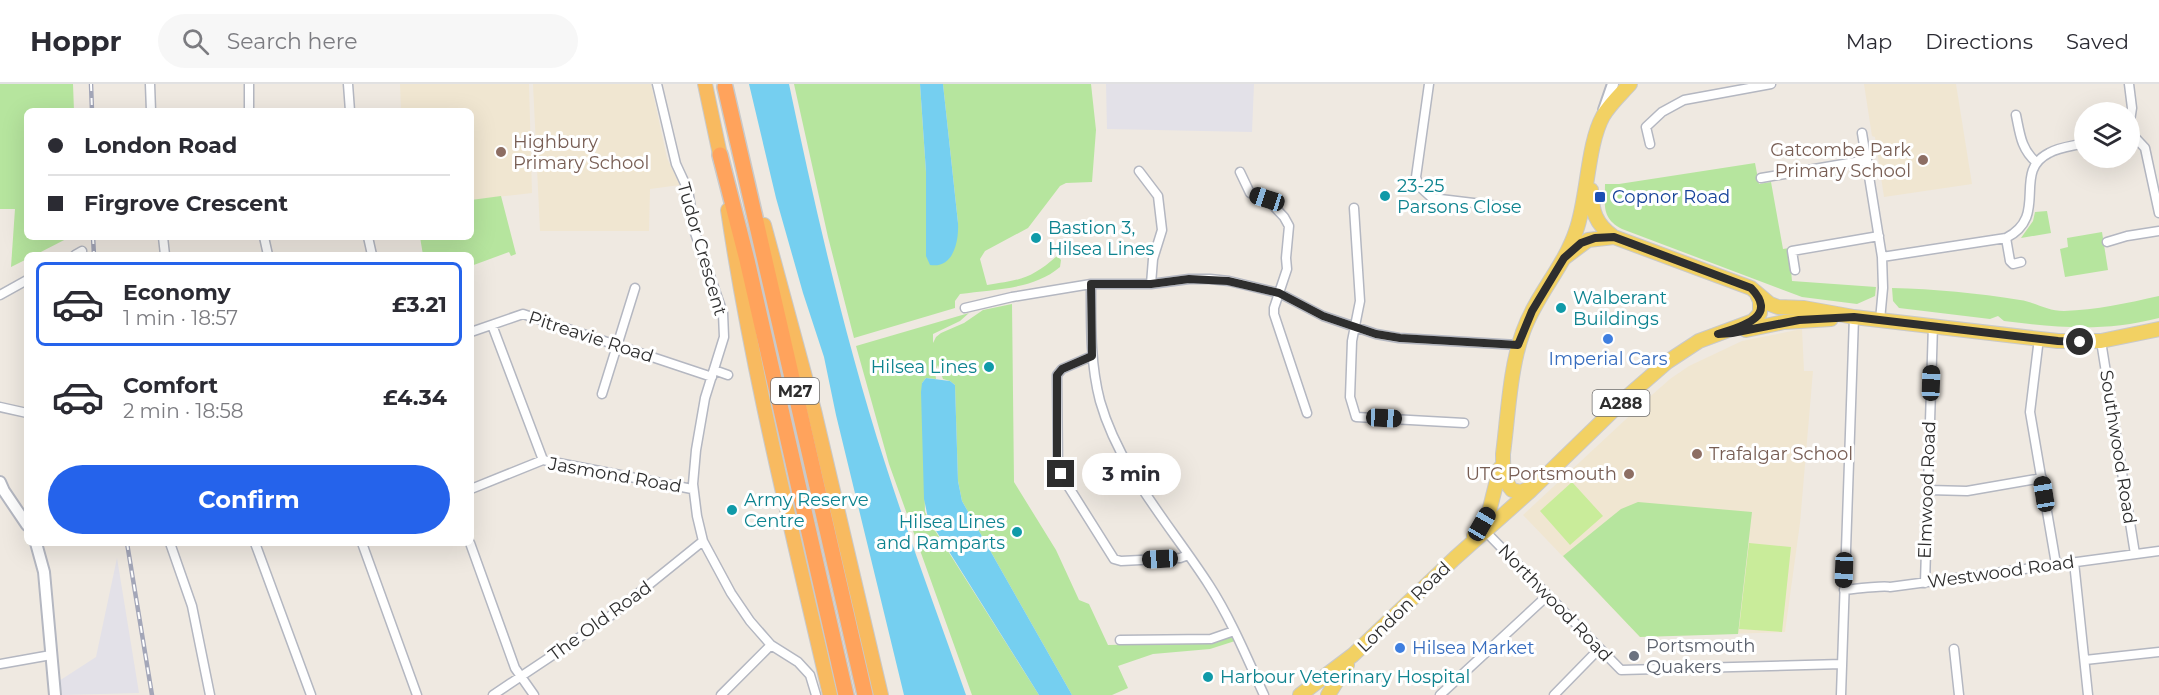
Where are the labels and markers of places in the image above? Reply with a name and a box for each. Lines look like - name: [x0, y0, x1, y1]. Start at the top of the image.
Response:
- place label: Highbury Primary School: [513, 131, 649, 174]
- place label: Gatcombe Park Primary School: [1770, 139, 1911, 182]
- marker: Highbury Primary School: [494, 145, 508, 159]
- marker: Gatcombe Park Primary School: [1916, 153, 1930, 167]
- place label: 23-25 Parsons Close: [1397, 175, 1522, 218]
- place label: Copnor Road: [1612, 186, 1730, 208]
- marker: 23-25 Parsons Close: [1378, 189, 1392, 203]
- marker: Copnor Road: [1593, 190, 1607, 204]
- place label: Bastion 3, Hilsea Lines: [1048, 217, 1155, 260]
- marker: Bastion 3, Hilsea Lines: [1029, 231, 1043, 245]
- place label: Walberant Buildings: [1573, 287, 1667, 330]
- marker: Walberant Buildings: [1554, 301, 1568, 315]
- marker: Imperial Cars: [1601, 332, 1615, 346]
- place label: Imperial Cars: [1549, 348, 1668, 370]
- place label: Hilsea Lines: [871, 356, 977, 378]
- marker: Hilsea Lines: [982, 360, 996, 374]
- place label: Trafalgar School: [1709, 443, 1853, 465]
- marker: Trafalgar School: [1690, 447, 1704, 461]
- place label: UTC Portsmouth: [1466, 463, 1617, 485]
- marker: UTC Portsmouth: [1622, 467, 1636, 481]
- place label: Army Reserve Centre: [744, 489, 869, 532]
- marker: Army Reserve Centre: [725, 503, 739, 517]
- place label: Hilsea Lines and Ramparts: [876, 511, 1005, 554]
- marker: Hilsea Lines and Ramparts: [1010, 525, 1024, 539]
- place label: Portsmouth Quakers: [1646, 635, 1756, 678]
- place label: Hilsea Market: [1412, 637, 1535, 659]
- marker: Hilsea Market: [1393, 641, 1407, 655]
- marker: Portsmouth Quakers: [1627, 649, 1641, 663]
- place label: Harbour Veterinary Hospital: [1220, 666, 1470, 688]
- marker: Harbour Veterinary Hospital: [1201, 670, 1215, 684]

